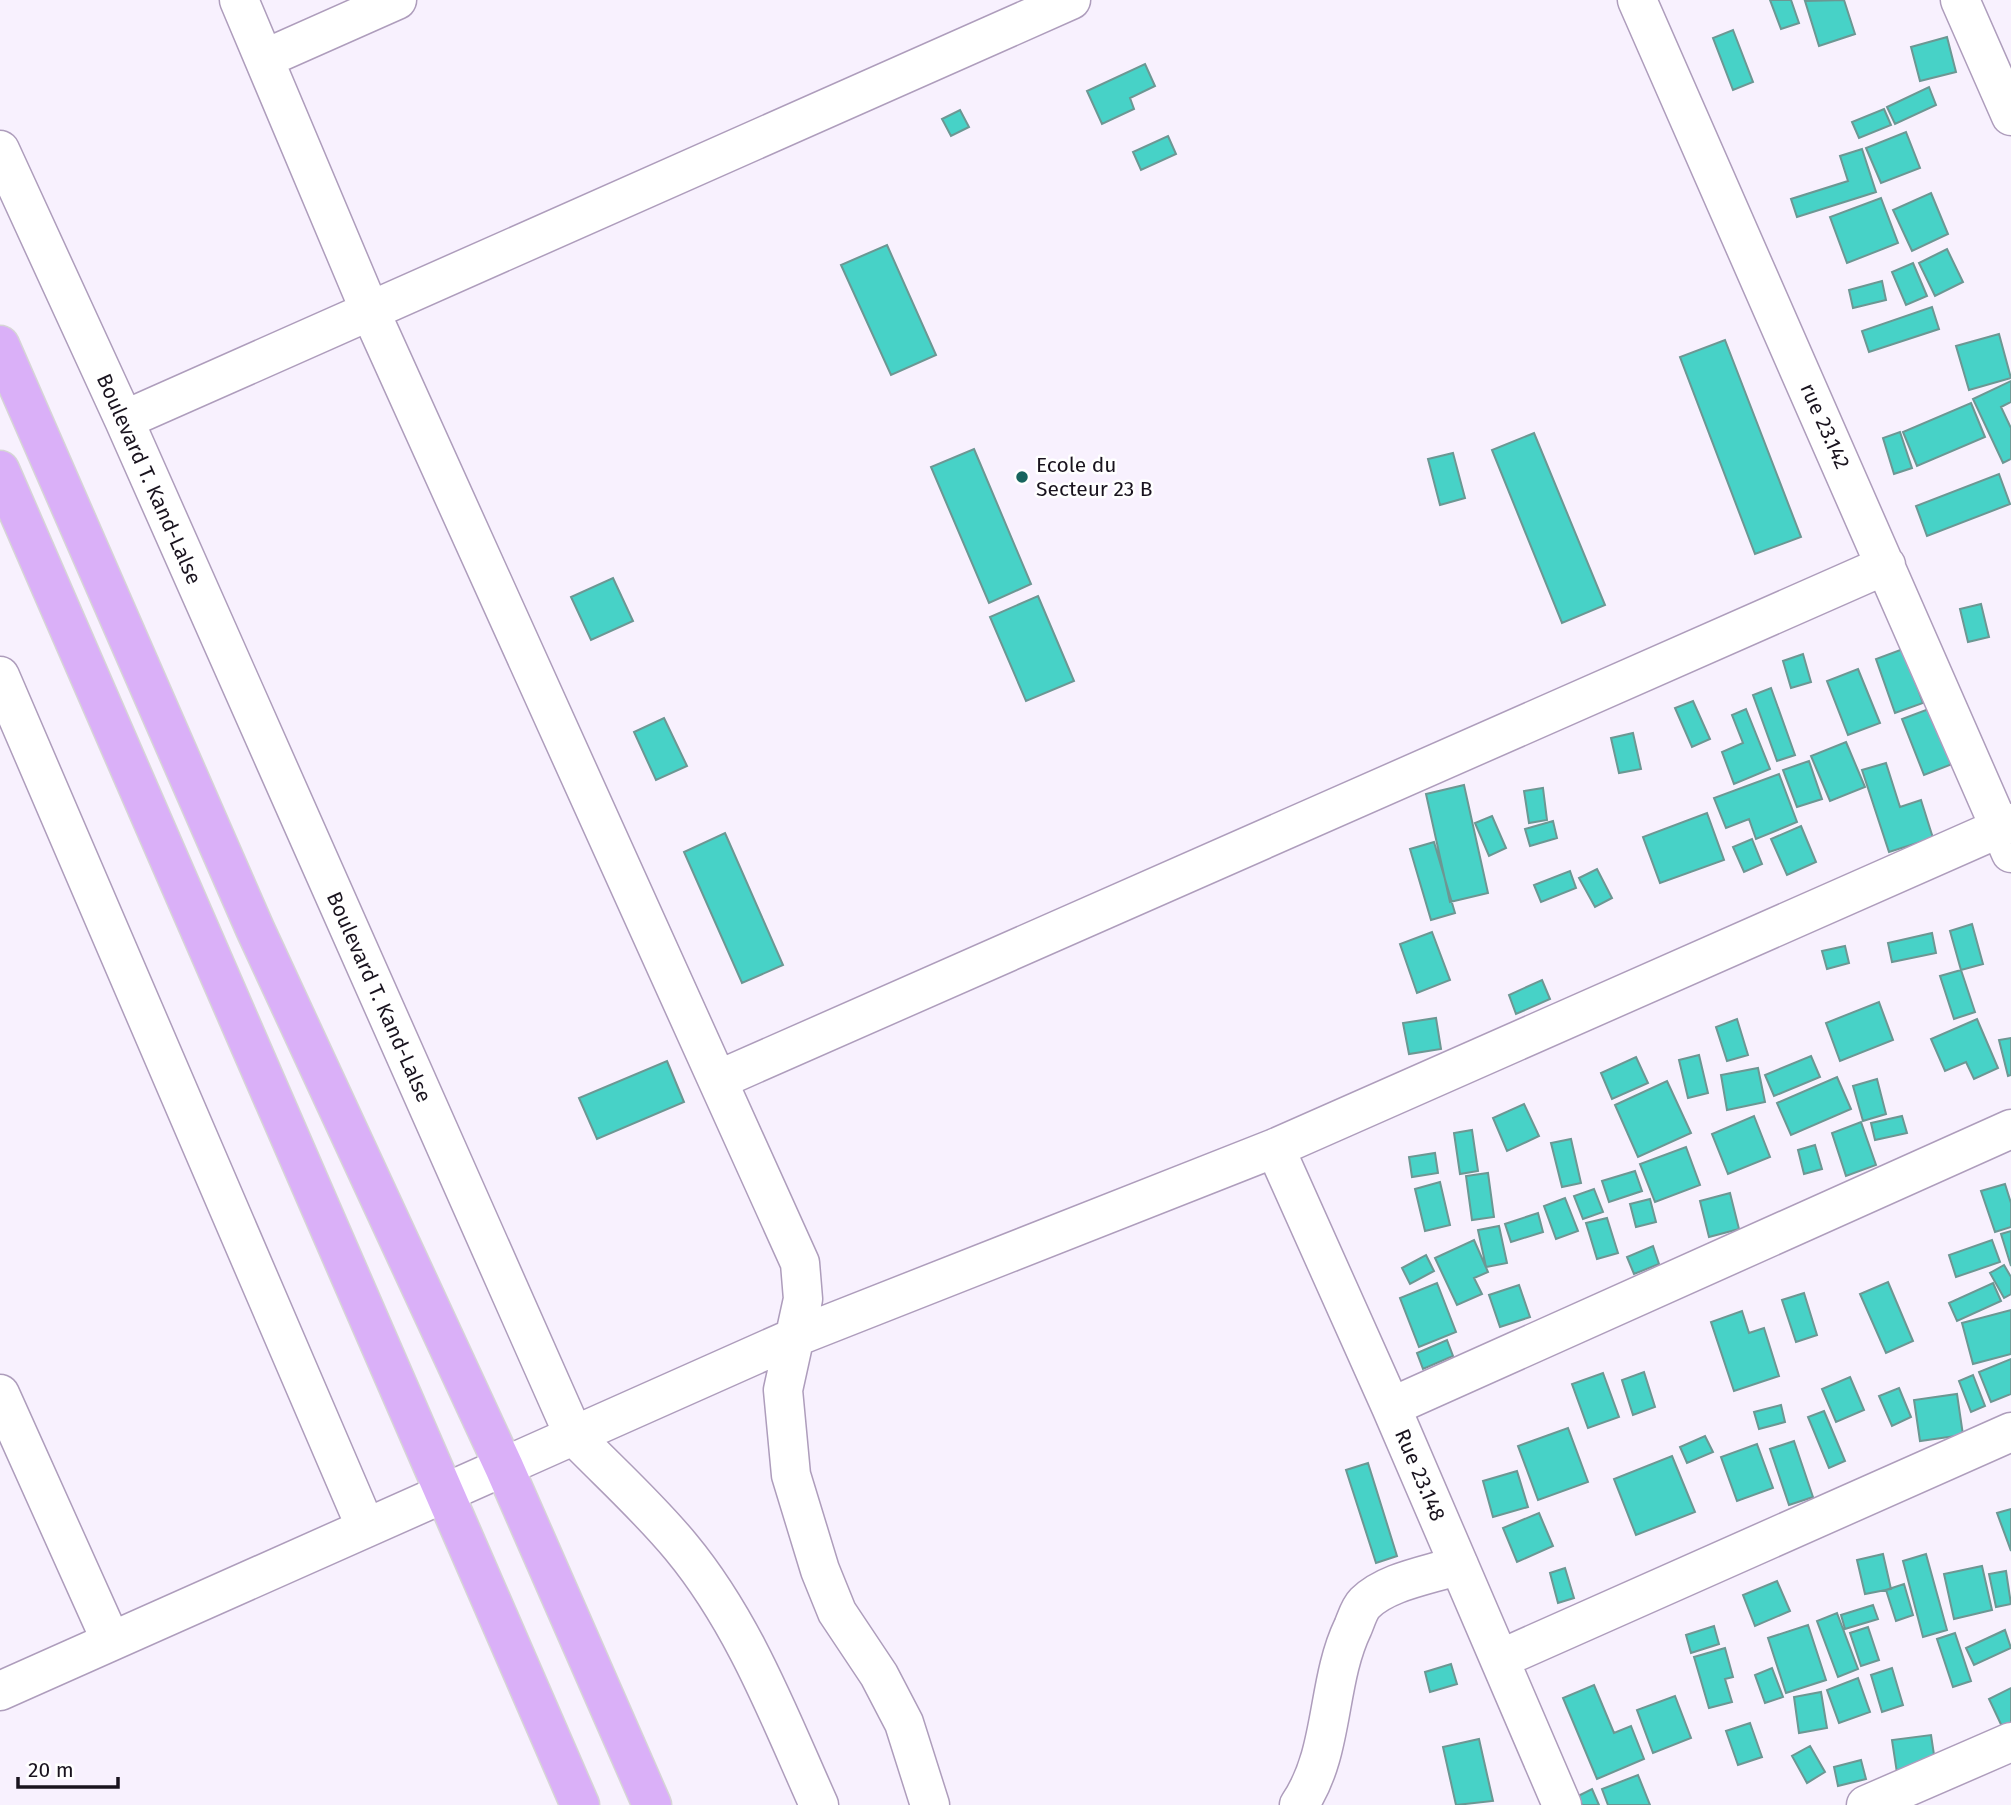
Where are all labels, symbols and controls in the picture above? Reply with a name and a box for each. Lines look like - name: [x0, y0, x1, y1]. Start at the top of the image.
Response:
- street label: Boulevard T. Kand-Lalse: [91, 370, 207, 588]
- street label: rue 23.142: [1795, 379, 1855, 473]
- place label: Ecole du Secteur 23 B: [1036, 452, 1153, 502]
- marker: Ecole du Secteur 23 B: [1014, 469, 1030, 485]
- street label: Boulevard T. Kand-Lalse: [321, 888, 437, 1106]
- street label: Rue 23.148: [1389, 1425, 1451, 1525]
- scale bar: [18, 1745, 117, 1789]
- text: 20 m: [28, 1757, 74, 1783]

